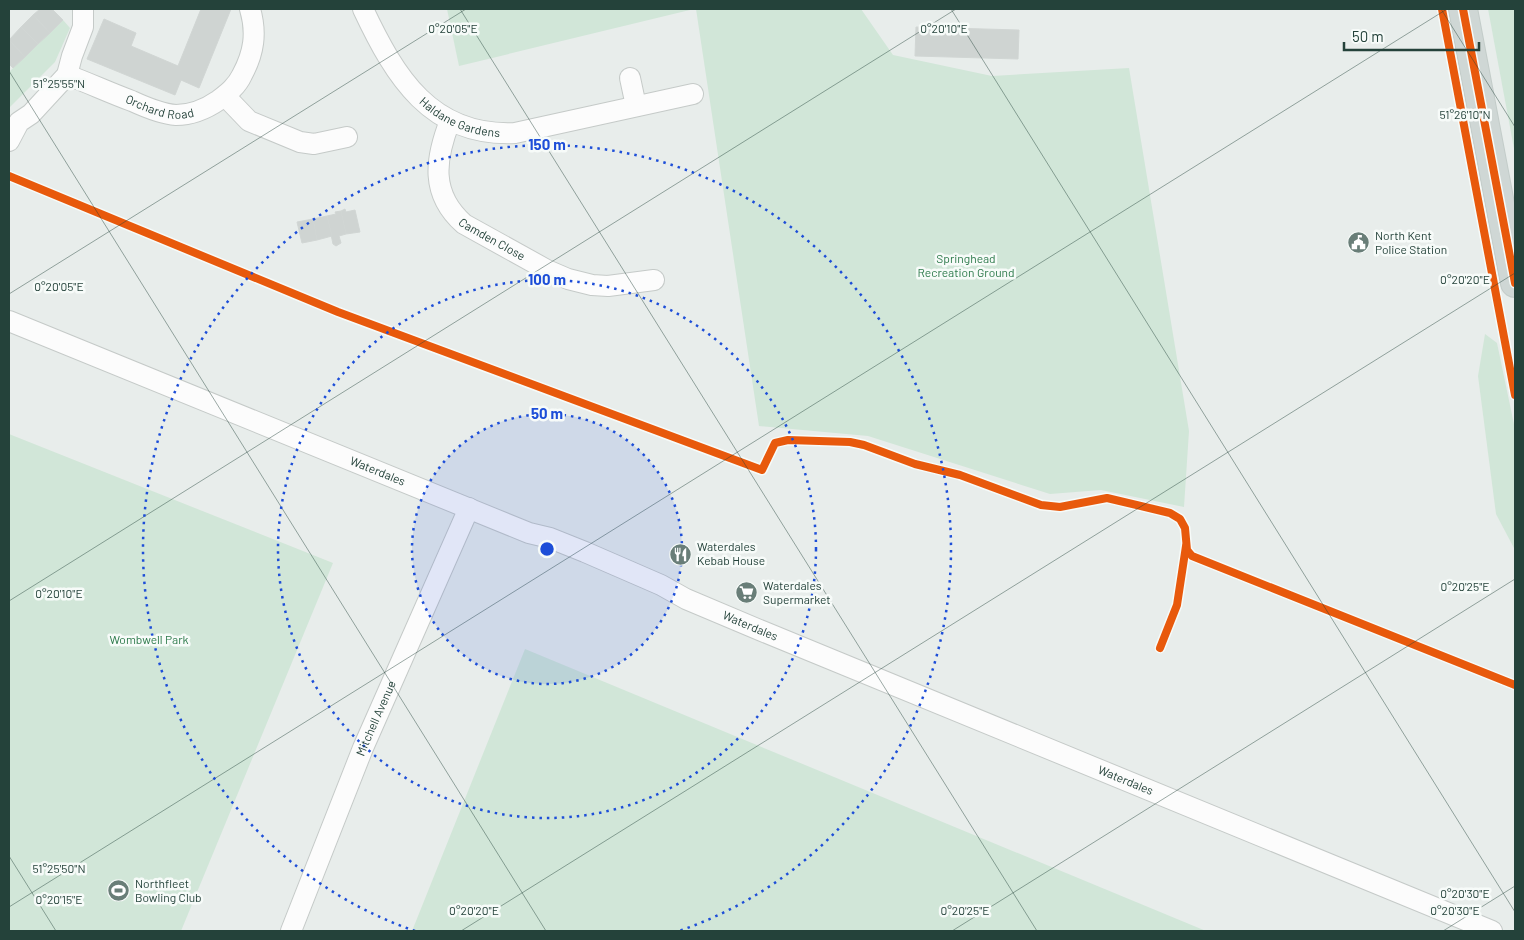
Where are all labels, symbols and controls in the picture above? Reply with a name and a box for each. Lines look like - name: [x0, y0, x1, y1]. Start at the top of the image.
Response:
- scale bar: [1344, 20, 1479, 52]
- text: 0°20'05"E: [428, 21, 478, 35]
- text: 0°20'10"E: [920, 21, 968, 35]
- text: 50 m: [1352, 27, 1384, 45]
- text: 51°25'55"N: [33, 76, 85, 90]
- street label: Orchard Road: [124, 91, 195, 121]
- street label: Haldane Gardens: [417, 94, 501, 139]
- text: 51°26'10"N: [1439, 107, 1491, 121]
- text: 150 m: [528, 135, 566, 153]
- street label: Camden Close: [456, 215, 528, 263]
- place label: North Kent Police Station: [1375, 228, 1447, 256]
- public building icon: North Kent Police Station: [1347, 231, 1371, 255]
- park label: Springhead Recreation Ground: [917, 251, 1015, 279]
- text: 100 m: [528, 270, 566, 288]
- text: 0°20'20"E: [1440, 272, 1490, 286]
- text: 0°20'05"E: [34, 279, 84, 293]
- text: 50 m: [531, 404, 563, 422]
- street label: Waterdales: [348, 453, 408, 488]
- place label: Waterdales Kebab House: [697, 539, 765, 567]
- centre of rings: [538, 540, 556, 558]
- restaurant icon: Waterdales Kebab House: [669, 542, 693, 566]
- place label: Waterdales Supermarket: [763, 578, 831, 606]
- text: 0°20'25"E: [1440, 579, 1490, 593]
- supermarket icon: Waterdales Supermarket: [735, 581, 759, 605]
- text: 0°20'10"E: [35, 586, 83, 600]
- street label: Waterdales: [721, 607, 780, 643]
- park label: Wombwell Park: [109, 632, 189, 646]
- street label: Mitchell Avenue: [353, 678, 398, 758]
- street label: Waterdales: [1096, 762, 1156, 797]
- text: 51°25'50"N: [32, 861, 86, 875]
- place label: Northfleet Bowling Club: [135, 876, 202, 904]
- sports icon: Northfleet Bowling Club: [107, 879, 131, 903]
- text: 0°20'30"E: [1440, 886, 1490, 900]
- text: 0°20'15"E: [36, 892, 82, 906]
- text: 0°20'20"E: [449, 903, 499, 917]
- text: 0°20'25"E: [940, 903, 990, 917]
- text: 0°20'30"E: [1430, 903, 1480, 917]

